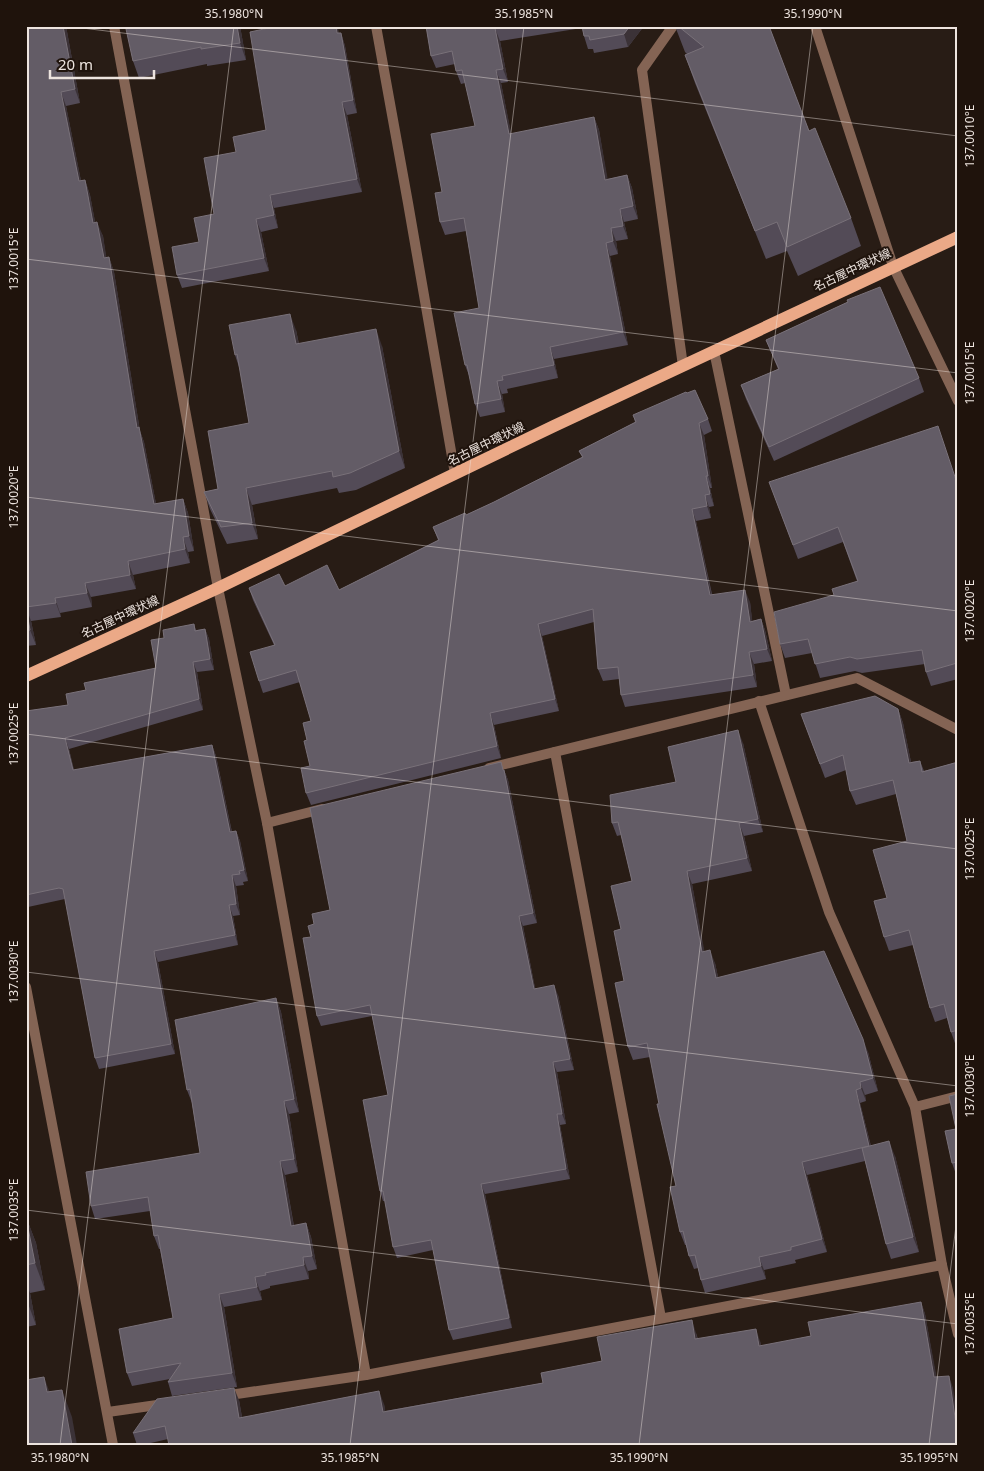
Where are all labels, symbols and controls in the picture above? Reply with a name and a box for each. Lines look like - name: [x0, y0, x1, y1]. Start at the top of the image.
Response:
- text: 35.1980°N: [205, 5, 263, 22]
- text: 35.1985°N: [495, 5, 553, 22]
- text: 35.1990°N: [784, 5, 842, 22]
- scale bar: [50, 48, 154, 80]
- text: 20 m: [58, 54, 93, 74]
- text: 137.0010°E: [961, 104, 978, 168]
- text: 137.0015°E: [5, 227, 22, 291]
- street label: 名古屋中環状線: [810, 244, 893, 295]
- text: 137.0015°E: [961, 341, 978, 405]
- street label: 名古屋中環状線: [444, 417, 527, 470]
- text: 137.0020°E: [5, 465, 22, 529]
- text: 137.0020°E: [961, 579, 978, 643]
- street label: 名古屋中環状線: [78, 591, 161, 642]
- text: 137.0025°E: [5, 702, 22, 766]
- text: 137.0025°E: [961, 817, 978, 881]
- text: 137.0030°E: [5, 940, 22, 1004]
- text: 137.0030°E: [961, 1054, 978, 1118]
- text: 137.0035°E: [5, 1178, 22, 1242]
- text: 137.0035°E: [961, 1292, 978, 1356]
- text: 35.1980°N: [31, 1449, 89, 1466]
- text: 35.1985°N: [321, 1449, 379, 1466]
- text: 35.1990°N: [610, 1449, 668, 1466]
- text: 35.1995°N: [900, 1449, 958, 1466]

